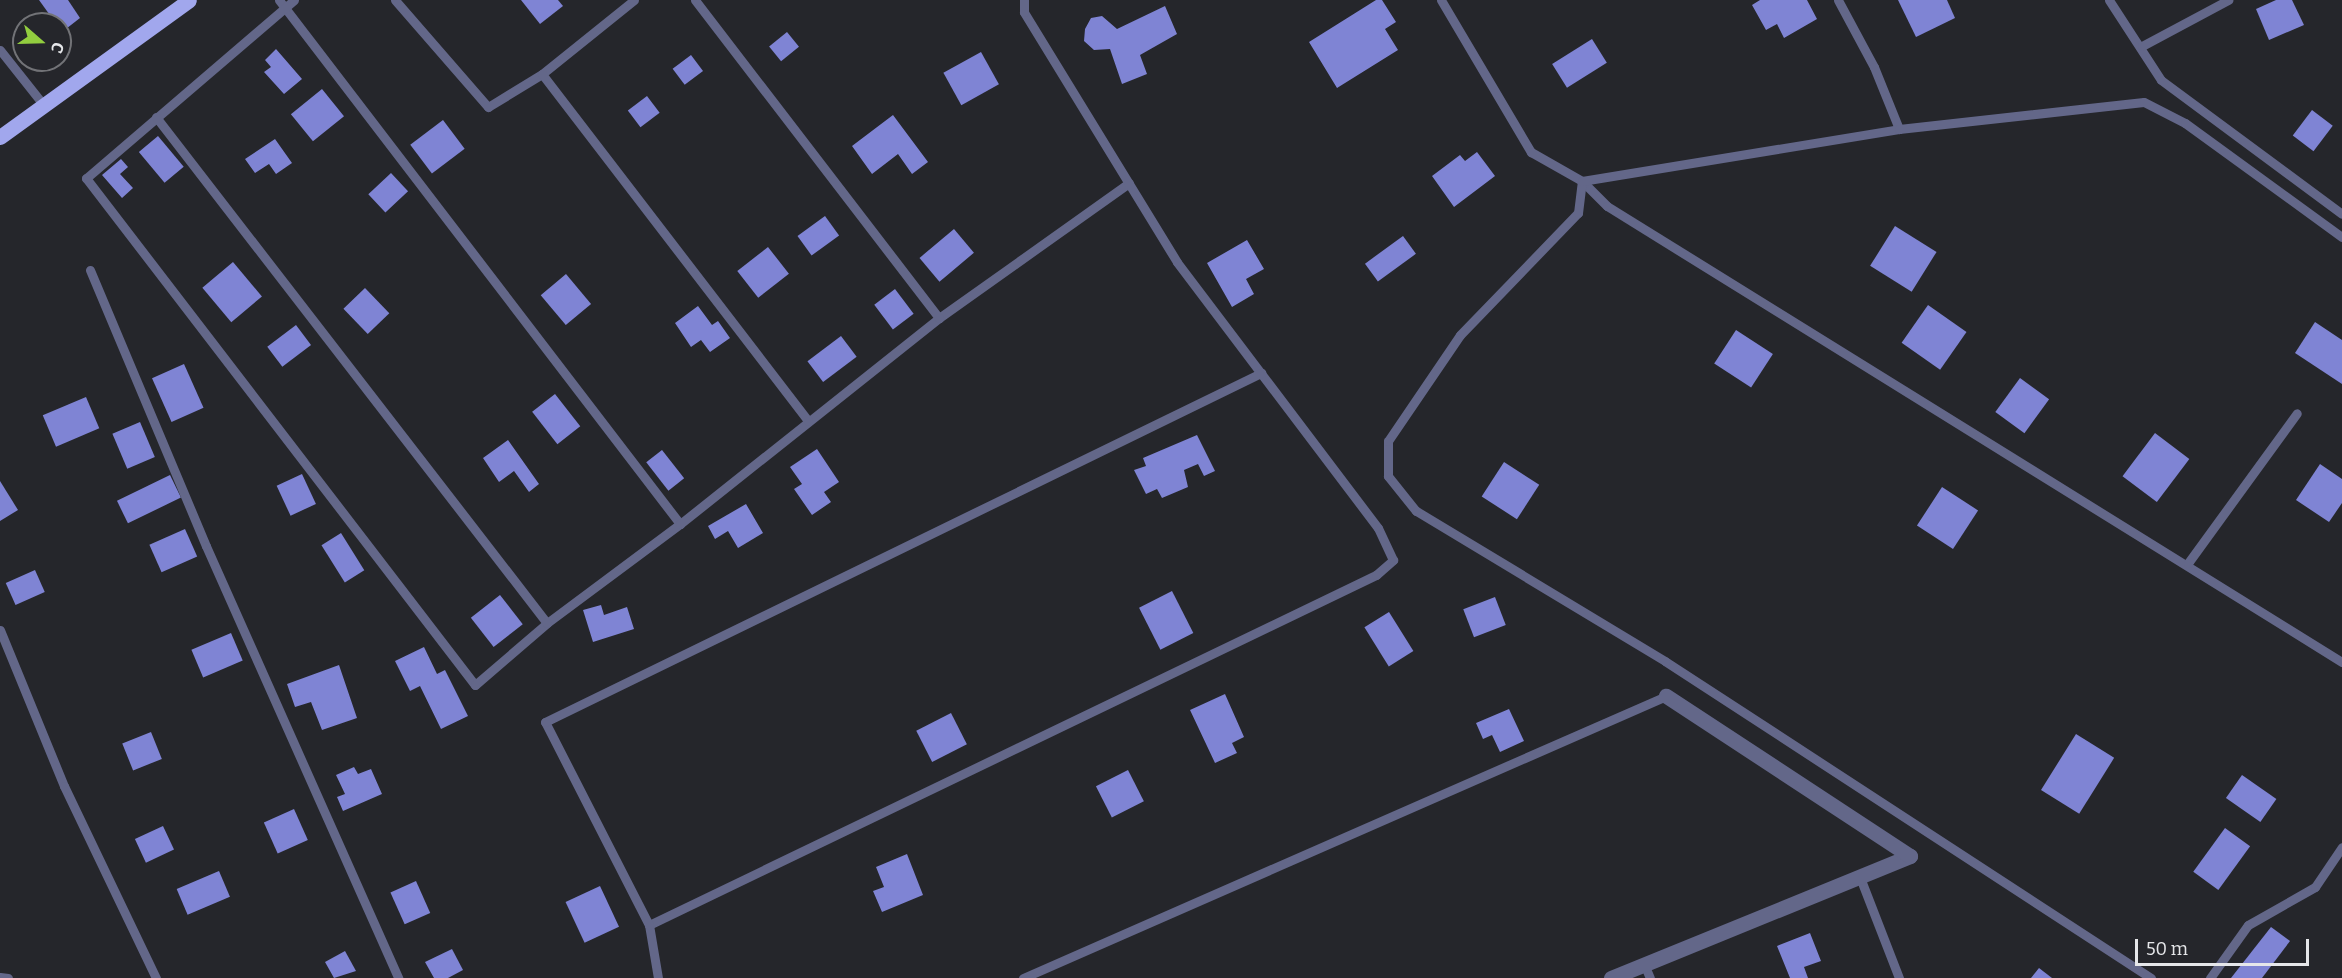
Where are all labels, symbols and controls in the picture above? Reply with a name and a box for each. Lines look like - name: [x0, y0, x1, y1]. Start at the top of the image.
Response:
- north arrow: [12, 12, 72, 72]
- text: С: [47, 40, 68, 56]
- scale bar: [2138, 927, 2312, 965]
- text: 50 m: [2146, 938, 2188, 960]

